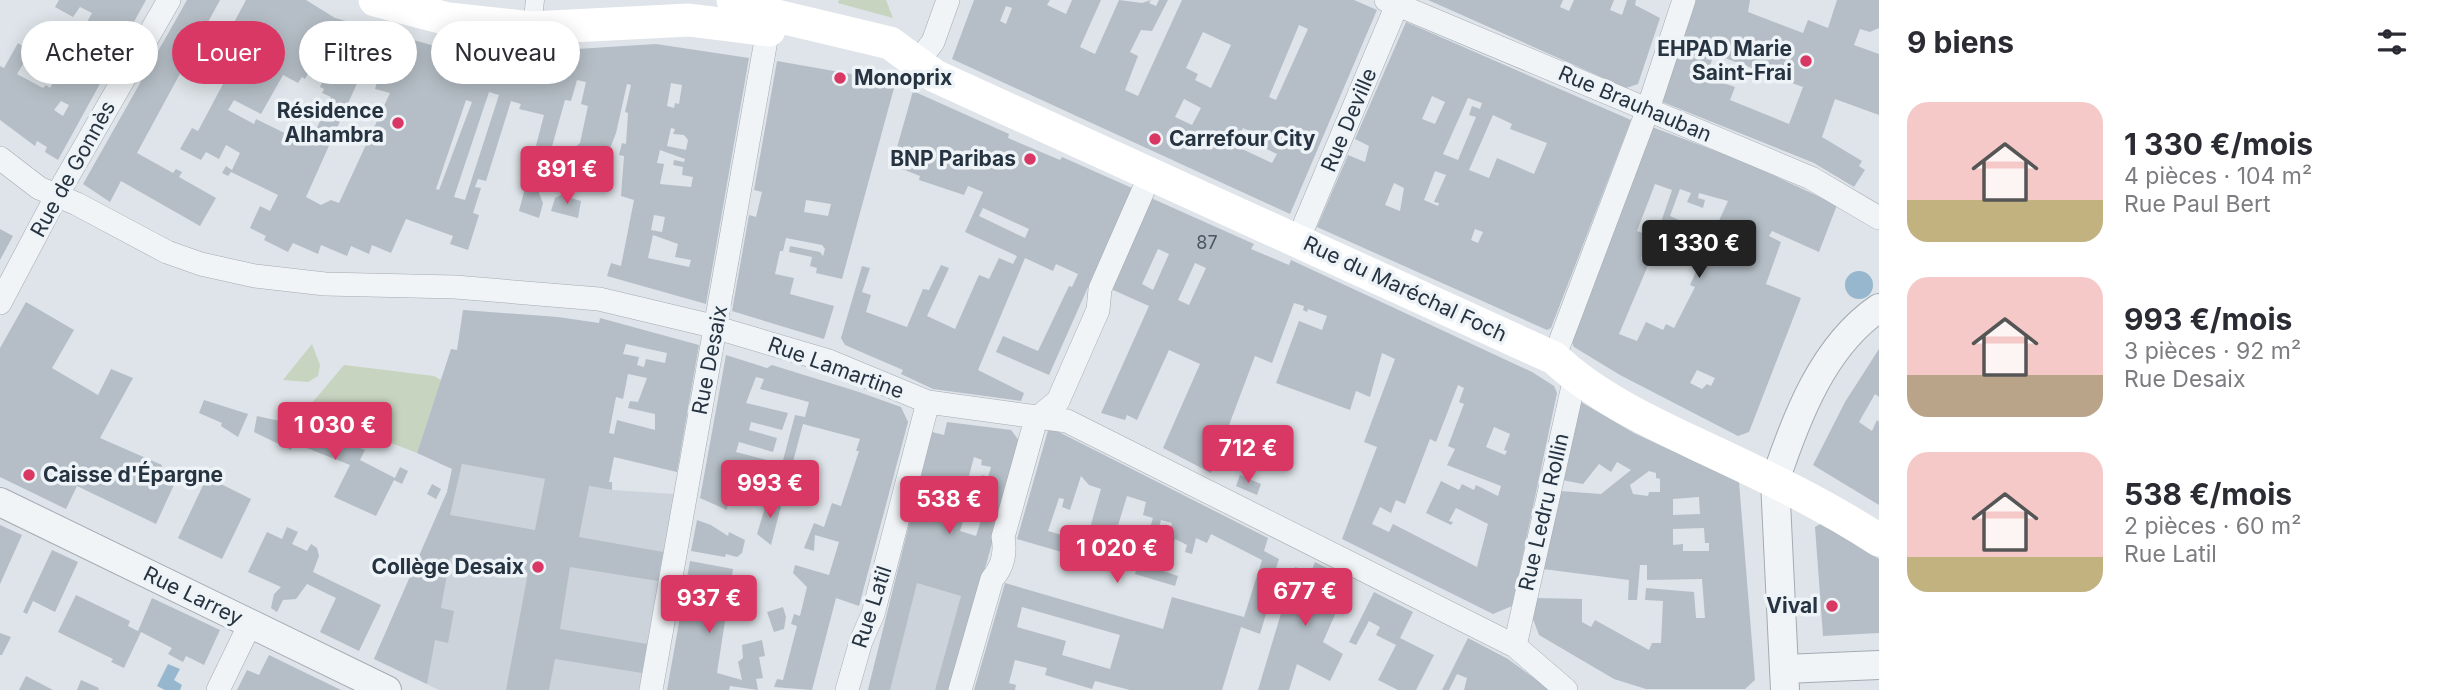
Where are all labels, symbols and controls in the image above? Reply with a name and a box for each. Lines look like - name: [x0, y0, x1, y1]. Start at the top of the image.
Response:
- chip: Acheter: [21, 21, 158, 84]
- chip: Louer: [172, 21, 285, 84]
- chip: Filtres: [299, 21, 417, 84]
- chip: Nouveau: [431, 21, 580, 84]
- icon: filters: [2373, 23, 2411, 61]
- text: 9 biens: [1907, 24, 2014, 60]
- place label: EHPAD Marie Saint-Frai: [1657, 36, 1792, 85]
- marker: EHPAD Marie Saint-Frai: [1798, 53, 1814, 69]
- street label: Rue Brauhauban: [1555, 60, 1715, 147]
- street label: Rue Deville: [1315, 64, 1382, 175]
- place label: Monoprix: [854, 65, 952, 90]
- marker: Monoprix: [832, 70, 848, 86]
- street label: Rue de Gonnès: [25, 96, 120, 241]
- place label: Résidence Alhambra: [277, 98, 384, 147]
- marker: Résidence Alhambra: [390, 115, 406, 131]
- place label: Carrefour City: [1169, 126, 1316, 151]
- text: 1 330 €/mois: [2124, 126, 2313, 162]
- icon: home: [1963, 130, 2047, 214]
- marker: Carrefour City: [1147, 131, 1163, 147]
- pin: 891 €: [518, 146, 616, 206]
- place label: BNP Paribas: [890, 146, 1016, 171]
- marker: BNP Paribas: [1022, 151, 1038, 167]
- text: 891 €: [536, 155, 598, 183]
- text: 4 pièces · 104 m²: [2124, 162, 2312, 190]
- text: Rue Paul Bert: [2124, 190, 2271, 218]
- pin: 1 330 €: [1634, 220, 1764, 280]
- text: 1 330 €: [1658, 229, 1740, 257]
- street label: Rue du Maréchal Foch: [1300, 230, 1511, 347]
- house number: 87: [1196, 232, 1218, 253]
- text: 993 €/mois: [2124, 301, 2292, 337]
- street label: Rue Desaix: [687, 303, 732, 417]
- icon: home: [1963, 305, 2047, 389]
- street label: Rue Lamartine: [765, 331, 908, 404]
- text: 3 pièces · 92 m²: [2124, 337, 2301, 365]
- text: Rue Desaix: [2124, 365, 2245, 393]
- pin: 1 030 €: [270, 402, 400, 462]
- text: 1 030 €: [294, 411, 376, 439]
- pin: 712 €: [1199, 426, 1297, 485]
- street label: Rue Ledru Rollin: [1513, 431, 1574, 593]
- text: 712 €: [1219, 434, 1277, 462]
- place label: Caisse d'Épargne: [43, 461, 223, 487]
- pin: 993 €: [721, 461, 819, 520]
- marker: Caisse d'Épargne: [21, 467, 37, 483]
- text: 993 €: [737, 469, 803, 497]
- pin: 538 €: [900, 476, 998, 536]
- text: 538 €/mois: [2124, 476, 2292, 512]
- icon: home: [1963, 480, 2047, 564]
- text: 538 €: [916, 485, 982, 513]
- text: 2 pièces · 60 m²: [2124, 512, 2301, 540]
- pin: 1 020 €: [1052, 526, 1182, 585]
- text: 1 020 €: [1076, 534, 1158, 562]
- text: Rue Latil: [2124, 540, 2217, 568]
- place label: Collège Desaix: [371, 554, 524, 579]
- marker: Collège Desaix: [530, 559, 546, 575]
- street label: Rue Larrey: [140, 561, 247, 630]
- street label: Rue Latil: [847, 563, 897, 651]
- pin: 677 €: [1256, 568, 1354, 628]
- pin: 937 €: [660, 576, 758, 635]
- text: 677 €: [1273, 577, 1337, 605]
- text: 937 €: [677, 584, 741, 612]
- place label: Vival: [1766, 593, 1818, 618]
- marker: Vival: [1824, 598, 1840, 614]

